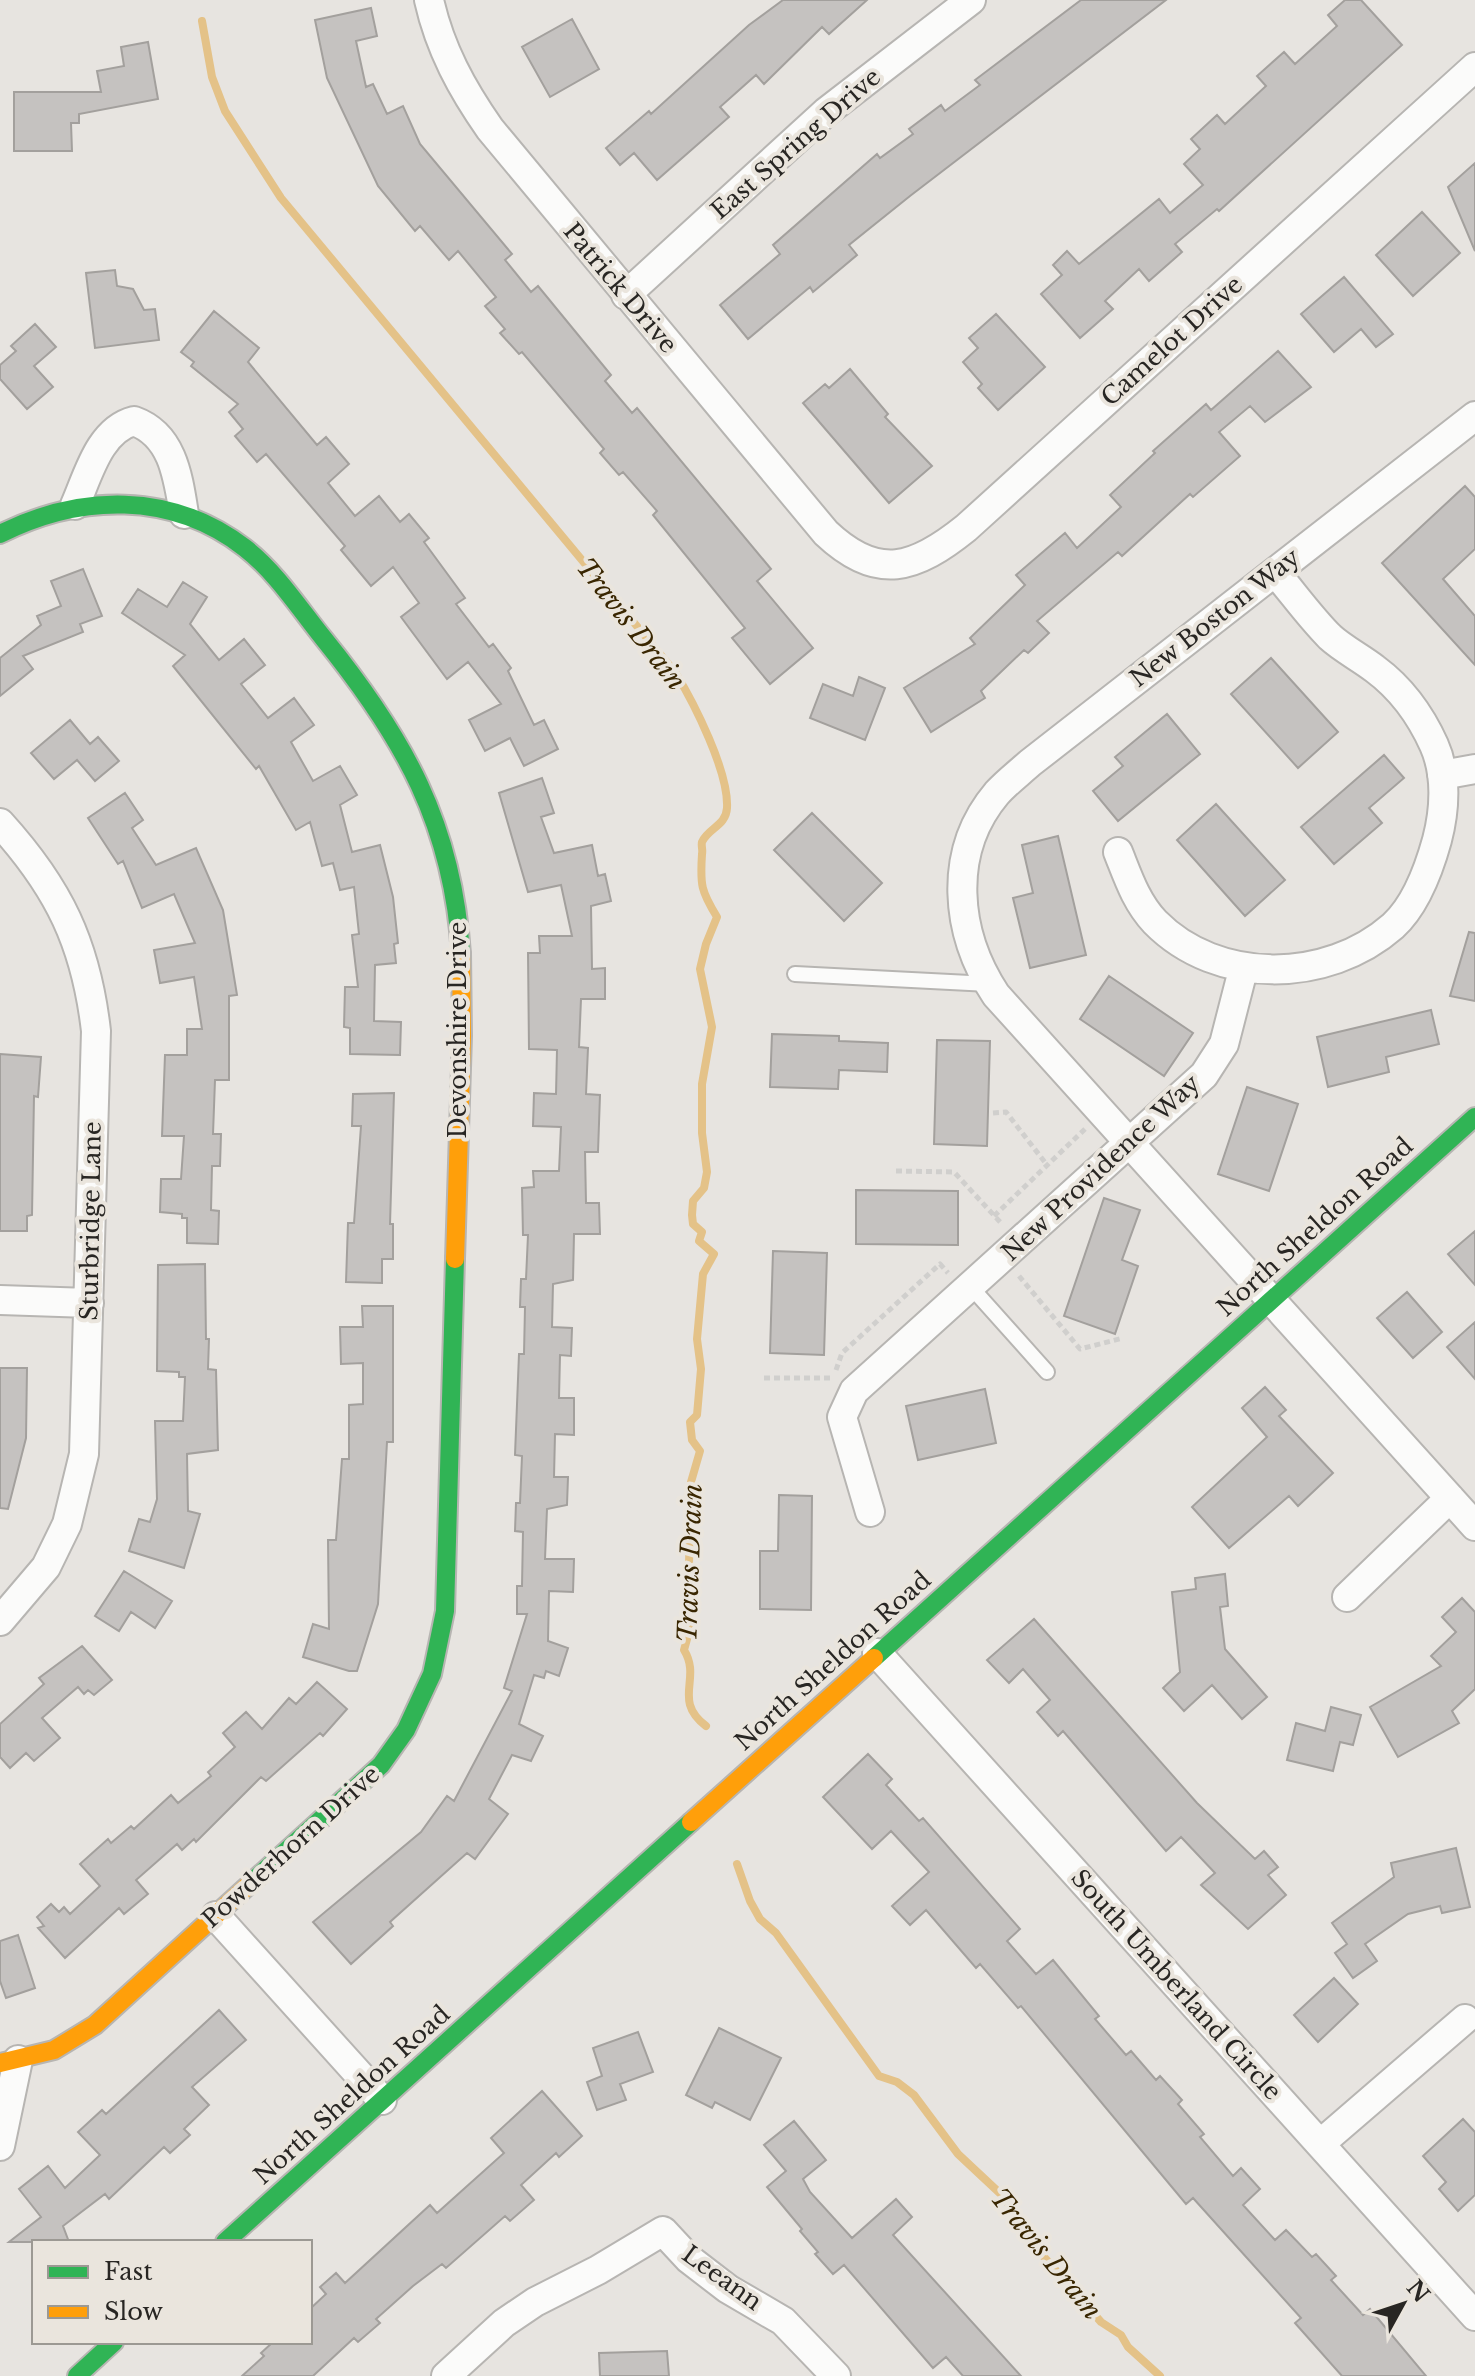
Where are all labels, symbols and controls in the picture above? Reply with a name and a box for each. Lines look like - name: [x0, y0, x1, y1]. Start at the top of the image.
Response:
- street label: East Spring Drive: [705, 62, 886, 225]
- street label: Patrick Drive: [558, 217, 683, 359]
- street label: Camelot Drive: [1095, 270, 1248, 412]
- street label: New Boston Way: [1124, 542, 1306, 693]
- water label: Travis Drain: [569, 551, 693, 697]
- street label: Devonshire Drive: [443, 921, 472, 1139]
- street label: New Providence Way: [996, 1068, 1206, 1267]
- street label: Sturbridge Lane: [74, 1121, 107, 1321]
- street label: North Sheldon Road: [1211, 1131, 1418, 1322]
- water label: Travis Drain: [671, 1483, 709, 1643]
- street label: North Sheldon Road: [729, 1565, 936, 1756]
- street label: Powderhorn Drive: [196, 1760, 385, 1934]
- street label: South Umberland Circle: [1065, 1863, 1288, 2106]
- street label: North Sheldon Road: [248, 1999, 455, 2190]
- water label: Travis Drain: [984, 2182, 1108, 2326]
- street label: Leeann: [677, 2239, 768, 2316]
- legend: [32, 2240, 312, 2344]
- text: Fast: [104, 2257, 152, 2286]
- north arrow: [1363, 2264, 1443, 2344]
- text: N: [1401, 2275, 1435, 2308]
- text: Slow: [104, 2297, 163, 2326]

